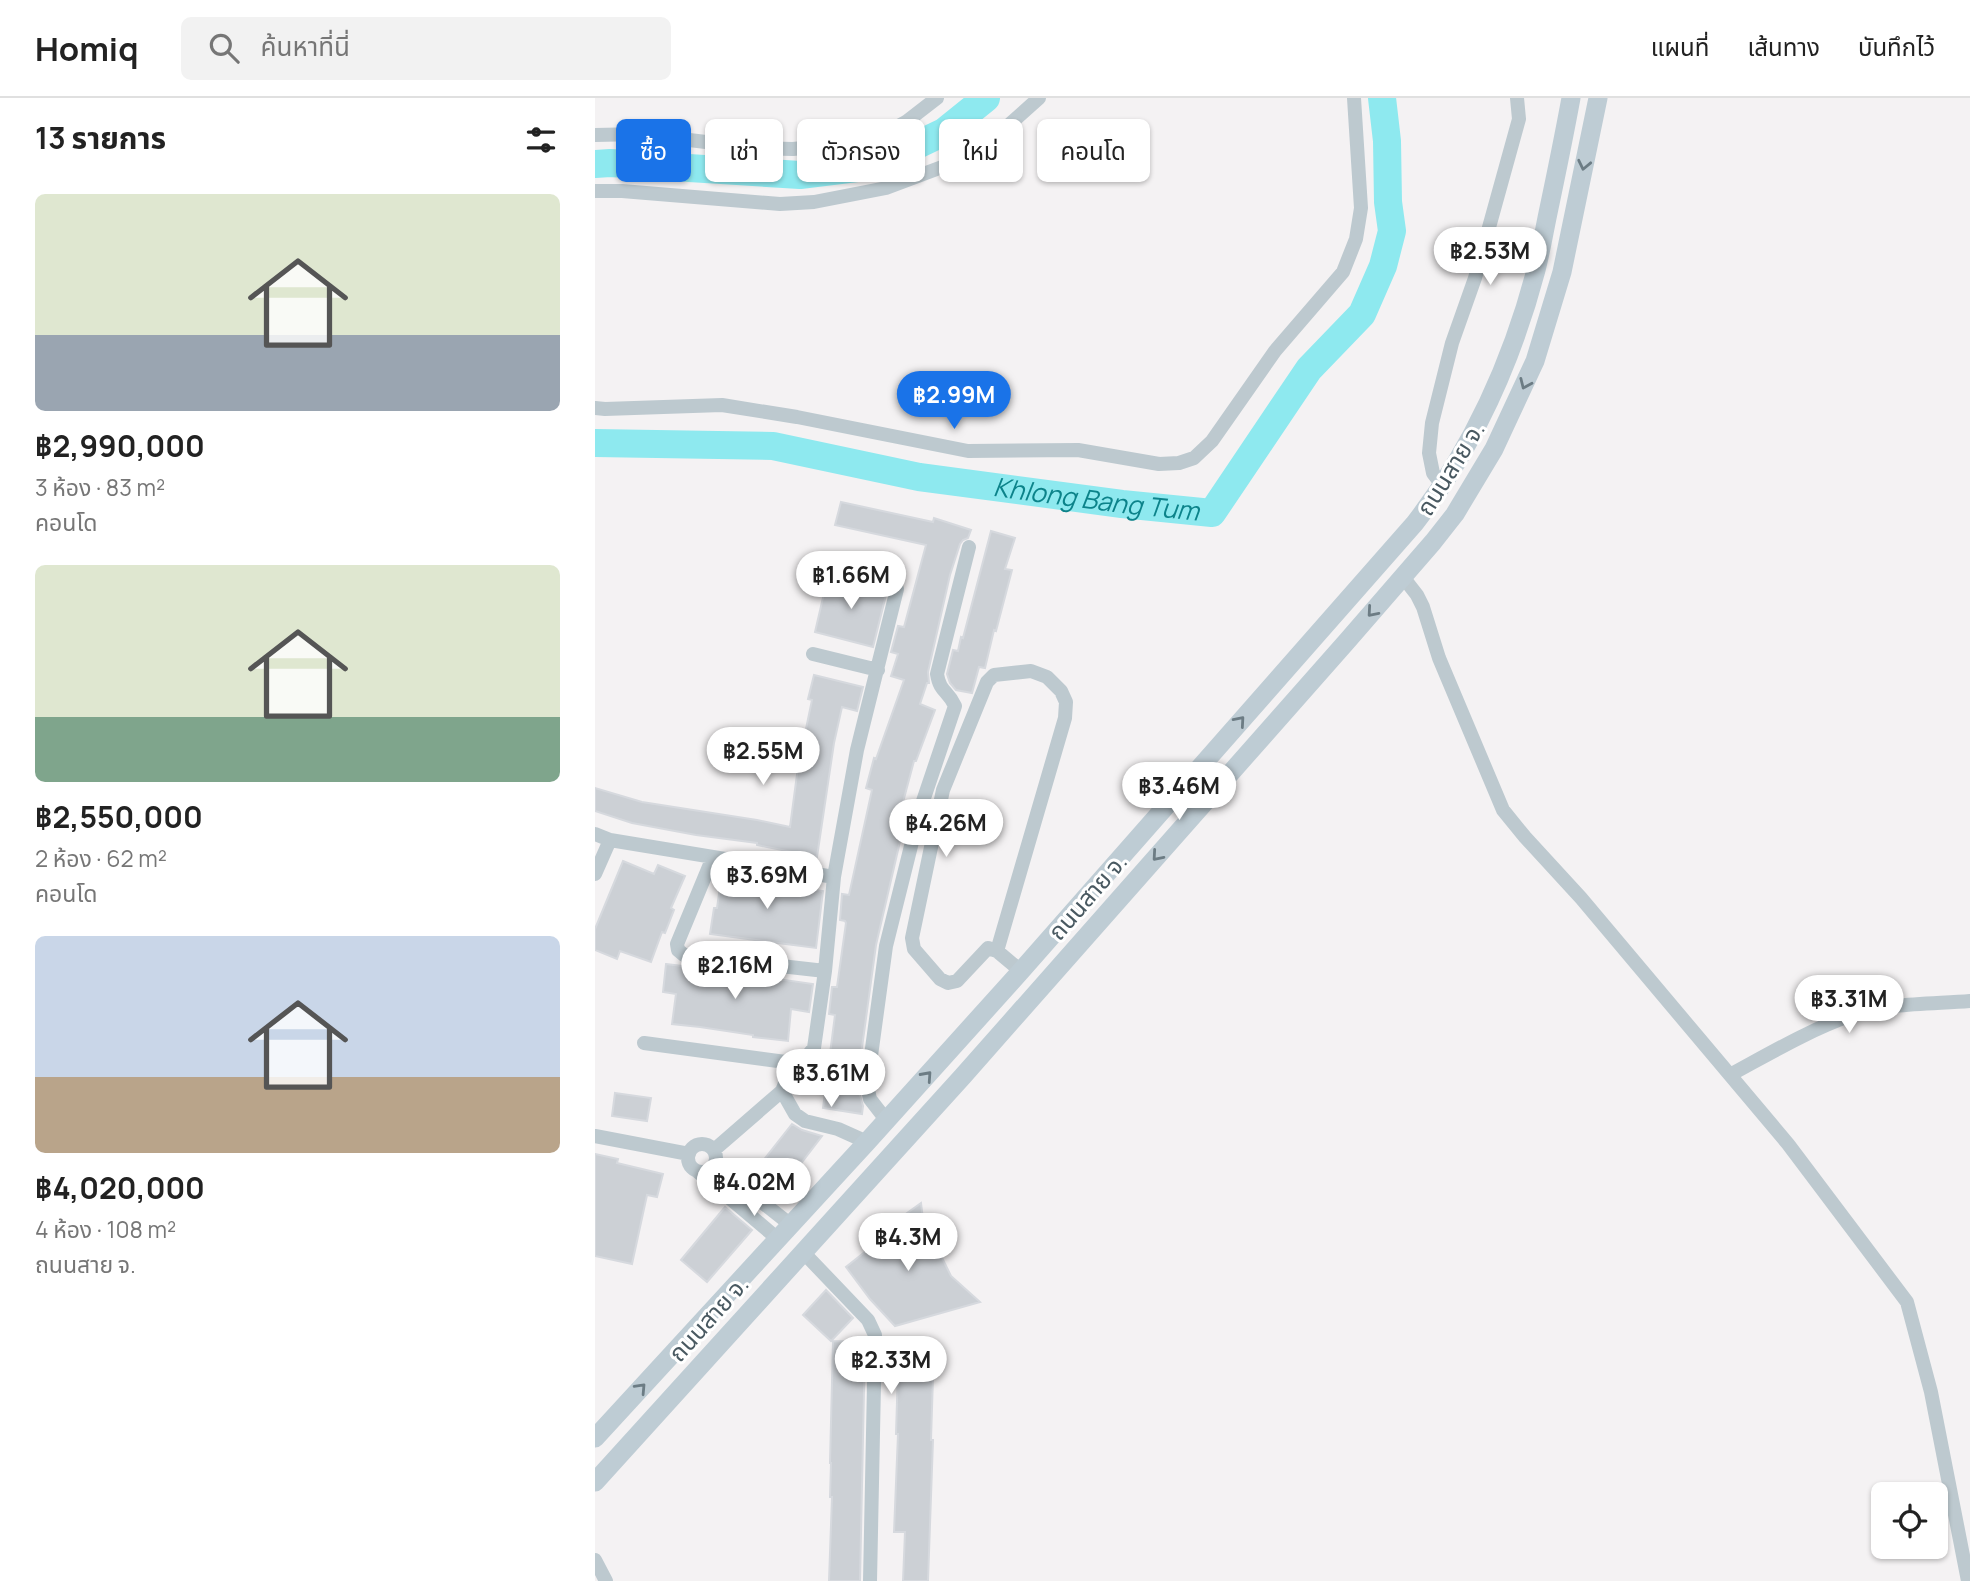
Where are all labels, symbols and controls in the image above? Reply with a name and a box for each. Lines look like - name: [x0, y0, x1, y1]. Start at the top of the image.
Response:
- search box: [181, 17, 671, 80]
- text: Homiq: [35, 26, 139, 71]
- text: ค้นหาที่นี่: [261, 28, 350, 64]
- icon: search: [205, 29, 243, 67]
- text: แผนที่: [1651, 30, 1709, 63]
- text: เส้นทาง: [1747, 30, 1820, 63]
- text: บันทึกไว้: [1858, 30, 1935, 63]
- text: 13 รายการ: [35, 117, 166, 158]
- chip: ซื้อ: [616, 119, 691, 182]
- chip: เช่า: [705, 119, 783, 182]
- chip: ตัวกรอง: [797, 119, 925, 182]
- chip: ใหม่: [939, 119, 1023, 182]
- chip: คอนโด: [1037, 119, 1150, 182]
- icon: filters: [522, 121, 560, 159]
- one-way arrow: [1578, 159, 1593, 171]
- pin: ฿2.53M: [1433, 228, 1547, 287]
- text: ฿2.53M: [1450, 234, 1530, 266]
- icon: home: [235, 240, 361, 366]
- pin: ฿2.99M: [897, 372, 1011, 431]
- one-way arrow: [1519, 377, 1533, 389]
- text: ฿2.99M: [913, 378, 995, 410]
- street label: ถนนสาย จ.: [1408, 415, 1492, 522]
- text: ฿2,990,000: [35, 425, 205, 466]
- water label: Khlong Bang Tum: [992, 468, 1203, 529]
- text: 3 ห้อง · 83 m²: [35, 471, 165, 503]
- text: คอนโด: [35, 506, 97, 538]
- pin: ฿1.66M: [794, 552, 908, 611]
- text: ฿1.66M: [812, 558, 890, 590]
- one-way arrow: [1368, 604, 1380, 617]
- icon: home: [235, 611, 361, 737]
- one-way arrow: [1232, 717, 1244, 730]
- pin: ฿2.55M: [706, 728, 820, 787]
- text: ฿2.55M: [723, 734, 803, 766]
- pin: ฿3.46M: [1122, 762, 1236, 822]
- text: ฿3.46M: [1138, 769, 1220, 801]
- text: ฿2,550,000: [35, 796, 203, 837]
- pin: ฿4.26M: [889, 800, 1003, 859]
- text: ฿4.26M: [905, 806, 987, 838]
- text: 2 ห้อง · 62 m²: [35, 842, 167, 874]
- street label: ถนนสาย จ.: [1040, 845, 1134, 947]
- one-way arrow: [1153, 848, 1165, 861]
- pin: ฿3.69M: [710, 852, 824, 911]
- text: ฿3.69M: [726, 858, 808, 890]
- text: คอนโด: [35, 877, 97, 909]
- pin: ฿2.16M: [678, 942, 792, 1001]
- text: ฿2.16M: [697, 948, 773, 980]
- pin: ฿3.31M: [1792, 976, 1906, 1035]
- icon: home: [235, 982, 361, 1108]
- text: ฿3.31M: [1811, 982, 1887, 1014]
- pin: ฿3.61M: [774, 1049, 888, 1109]
- text: ฿3.61M: [792, 1056, 870, 1088]
- one-way arrow: [919, 1071, 931, 1084]
- pin: ฿4.02M: [697, 1158, 811, 1218]
- text: ฿4.02M: [713, 1165, 795, 1197]
- text: ฿4,020,000: [35, 1167, 205, 1208]
- text: 4 ห้อง · 108 m²: [35, 1213, 176, 1245]
- pin: ฿4.3M: [859, 1214, 957, 1273]
- text: ฿4.3M: [875, 1220, 941, 1252]
- text: ถนนสาย จ.: [35, 1248, 136, 1280]
- street label: ถนนสาย จ.: [660, 1268, 755, 1368]
- pin: ฿2.33M: [834, 1336, 948, 1396]
- text: ฿2.33M: [851, 1343, 931, 1375]
- one-way arrow: [633, 1383, 646, 1396]
- map controls: [1871, 1482, 1948, 1559]
- button: locate: [1871, 1482, 1948, 1559]

